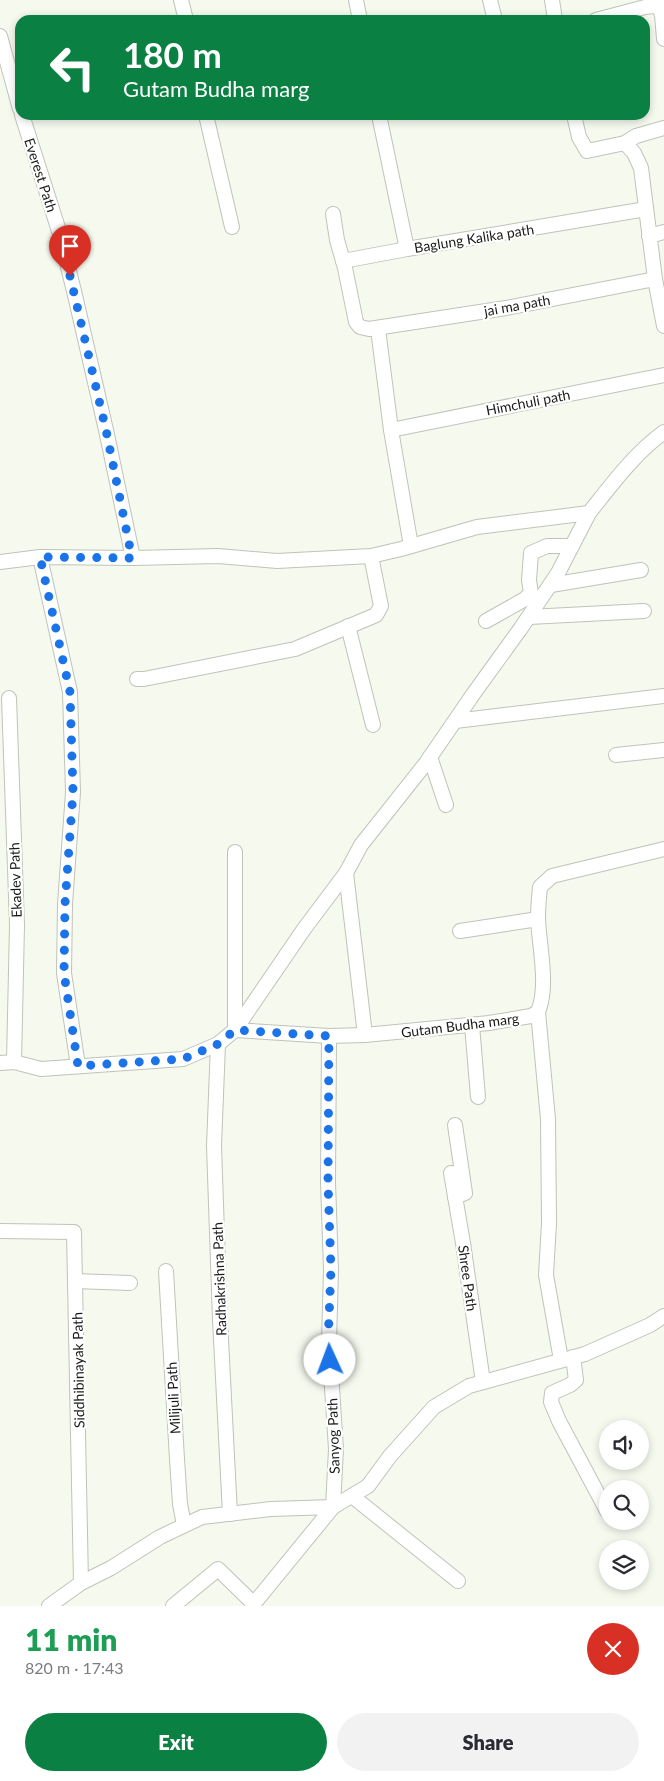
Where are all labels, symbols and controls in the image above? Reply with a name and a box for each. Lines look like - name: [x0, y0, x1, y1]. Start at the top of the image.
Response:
- text: 180 m: [123, 33, 222, 75]
- icon: left: [40, 35, 105, 100]
- text: Gutam Budha marg: [123, 75, 309, 102]
- street label: Everest Path: [21, 136, 61, 214]
- street label: Baglung Kalika path: [413, 220, 535, 256]
- pin: [49, 225, 91, 276]
- icon: arrive: [56, 232, 84, 260]
- street label: jai ma path: [482, 291, 551, 319]
- street label: Himchuli path: [484, 385, 572, 419]
- street label: Ekadev Path: [5, 842, 25, 918]
- street label: Gutam Budha marg: [400, 1009, 520, 1041]
- street label: Radhakrishna Path: [209, 1222, 229, 1336]
- street label: Shree Path: [455, 1244, 481, 1312]
- street label: Siddhibinayak Path: [68, 1312, 88, 1428]
- position arrow: [303, 1333, 355, 1385]
- street label: Milijuli Path: [163, 1361, 183, 1435]
- street label: Sanyog Path: [323, 1398, 343, 1474]
- map controls: [599, 1420, 649, 1590]
- button: sound: [599, 1420, 649, 1470]
- button: search: [599, 1480, 649, 1530]
- button: layers: [599, 1540, 649, 1590]
- text: 11 min: [25, 1621, 117, 1657]
- button: close: [587, 1623, 639, 1675]
- text: 820 m · 17:43: [25, 1658, 124, 1677]
- button: Exit: [25, 1713, 327, 1771]
- button: Share: [337, 1713, 639, 1771]

